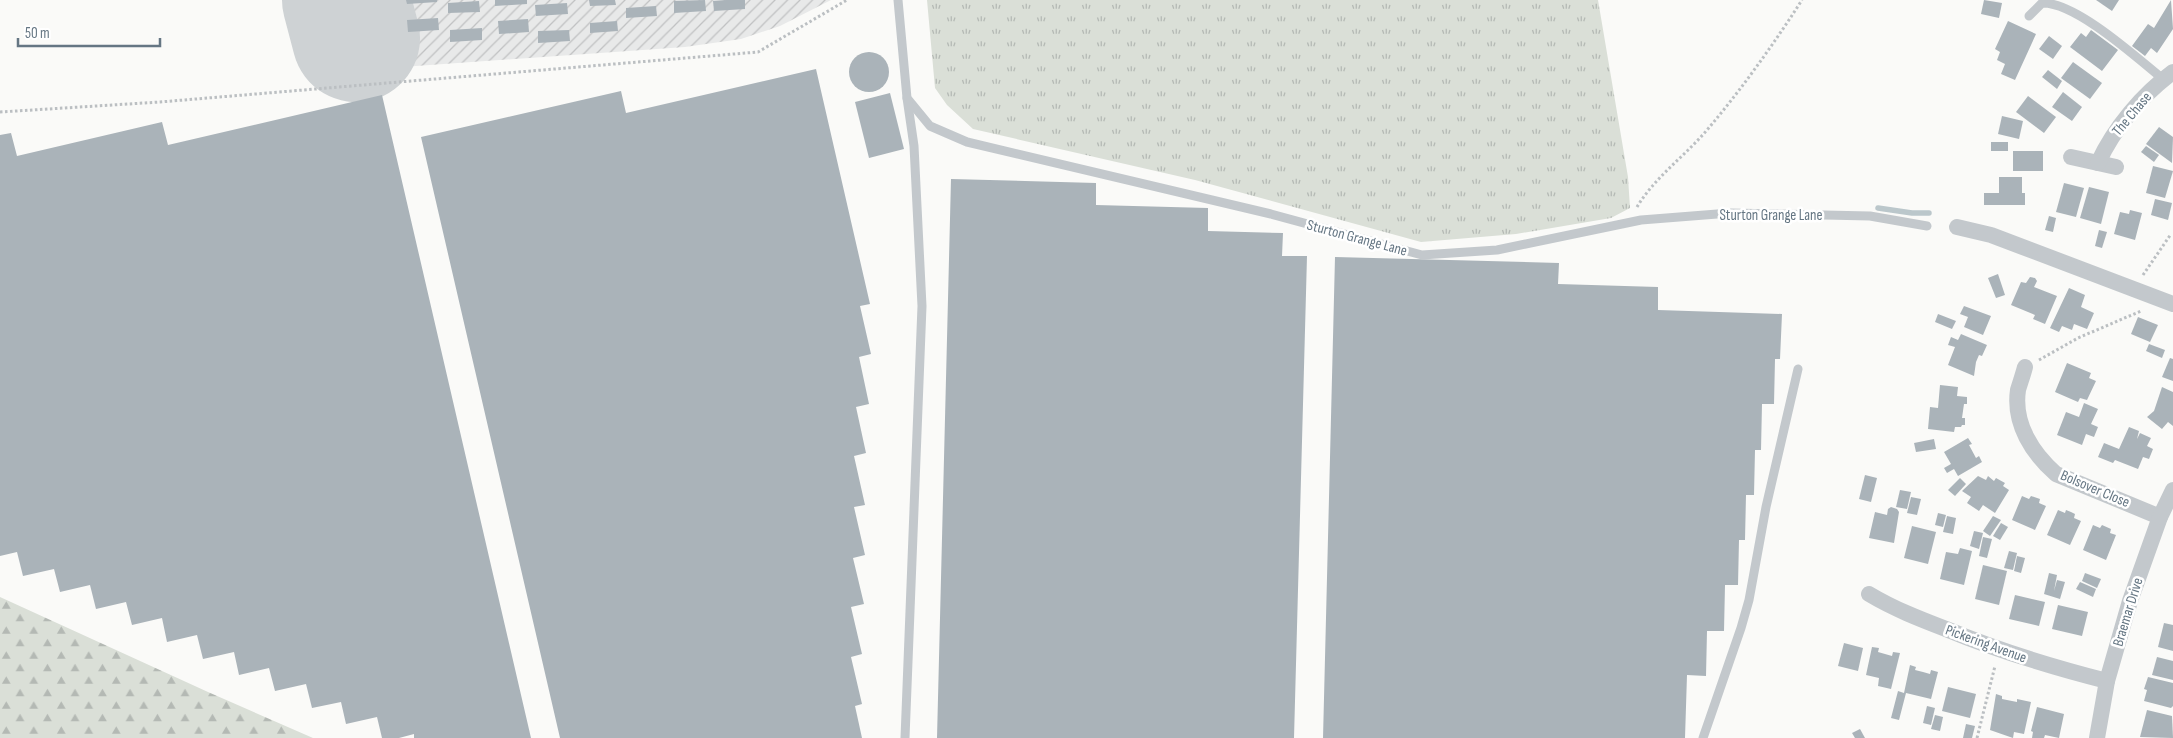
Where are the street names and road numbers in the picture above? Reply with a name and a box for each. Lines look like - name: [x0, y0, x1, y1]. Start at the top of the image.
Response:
- street label: The Chase: [2108, 88, 2156, 140]
- street label: Sturton Grange Lane: [1719, 206, 1823, 225]
- street label: Sturton Grange Lane: [1305, 215, 1409, 261]
- street label: Bolsover Close: [2058, 466, 2132, 512]
- street label: Braemar Drive: [2109, 575, 2147, 649]
- street label: Pickering Avenue: [1943, 621, 2029, 667]

